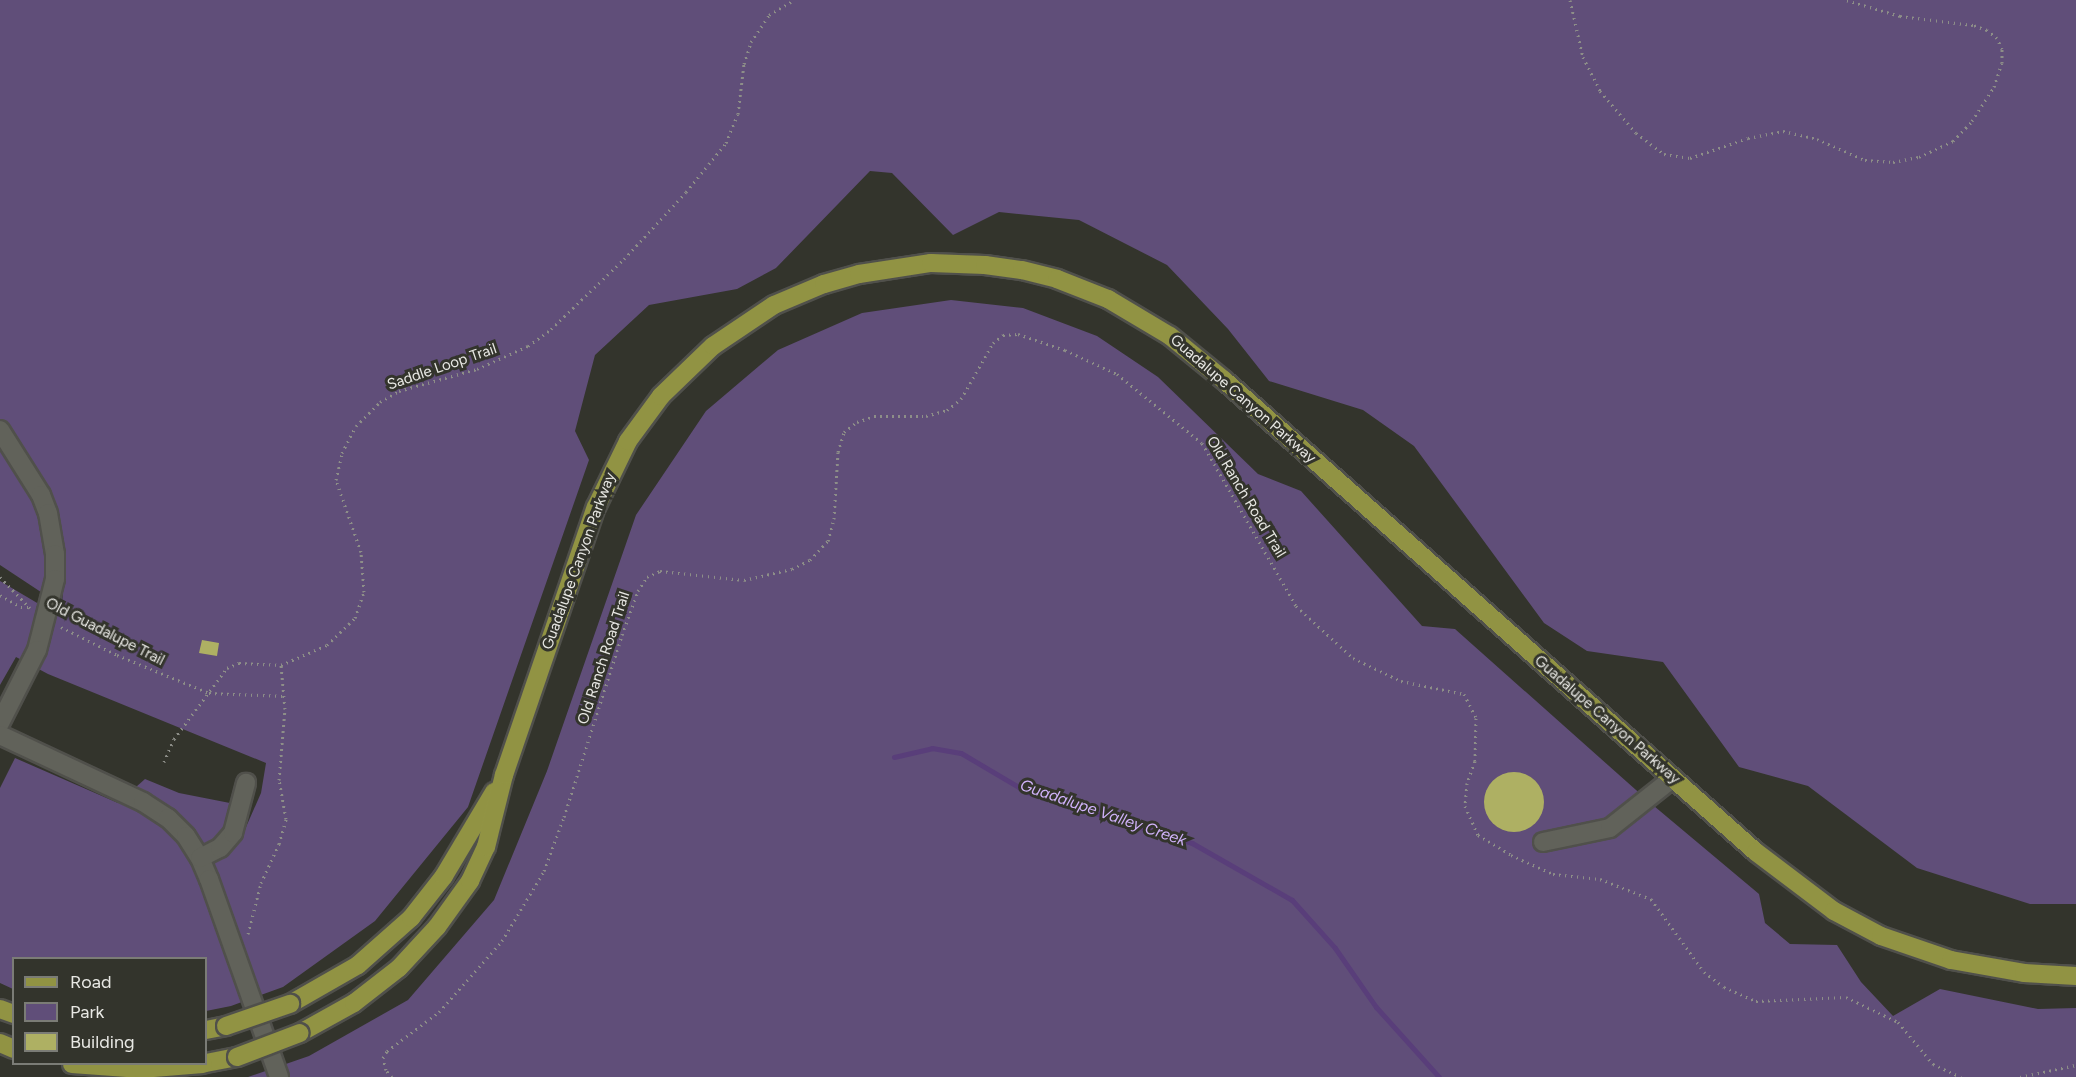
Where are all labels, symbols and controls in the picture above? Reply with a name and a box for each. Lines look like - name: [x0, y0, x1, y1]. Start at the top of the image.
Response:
- street label: Guadalupe Canyon Parkway: [1167, 331, 1319, 467]
- street label: Saddle Loop Trail: [385, 340, 499, 394]
- street label: Old Ranch Road Trail: [1203, 433, 1289, 561]
- street label: Guadalupe Canyon Parkway: [539, 470, 619, 652]
- street label: Old Ranch Road Trail: [574, 589, 634, 727]
- street label: Old Guadalupe Trail: [43, 594, 167, 670]
- street label: Guadalupe Canyon Parkway: [1531, 652, 1683, 788]
- water label: Guadalupe Valley Creek: [1018, 776, 1188, 850]
- legend: [12, 957, 207, 1065]
- text: Road: [70, 971, 111, 993]
- text: Park: [70, 1001, 104, 1023]
- text: Building: [70, 1031, 135, 1053]

